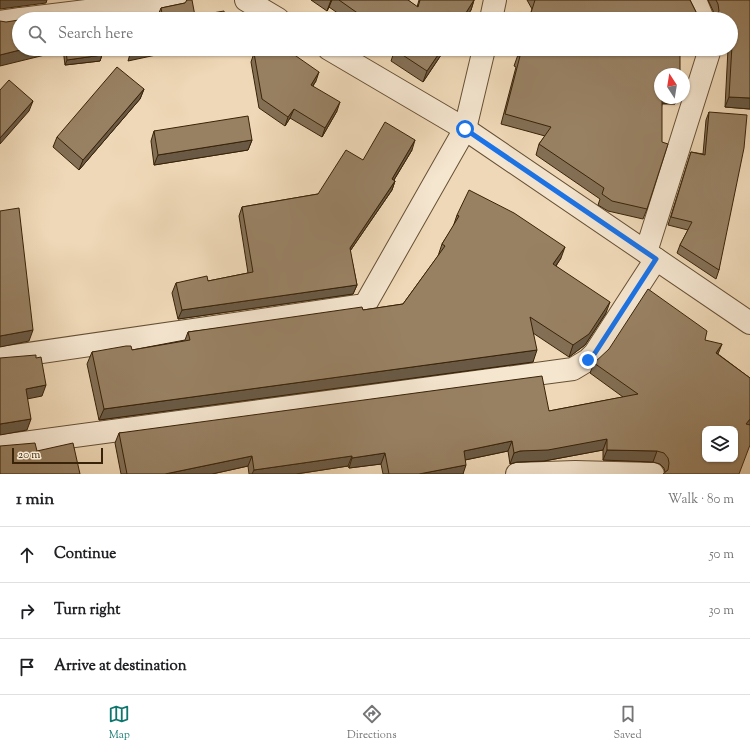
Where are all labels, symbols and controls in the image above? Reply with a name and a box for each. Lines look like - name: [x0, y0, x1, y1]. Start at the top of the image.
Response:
- search box: [12, 12, 738, 56]
- icon: search: [26, 23, 48, 45]
- text: Search here: [58, 24, 133, 45]
- north arrow: [654, 68, 690, 104]
- route start: [456, 120, 474, 138]
- route end: [579, 351, 597, 369]
- map controls: [702, 426, 738, 462]
- button: layers: [702, 426, 738, 462]
- scale bar: [12, 446, 103, 465]
- text: 20 m: [18, 447, 40, 463]
- text: 1 min: [16, 488, 54, 512]
- text: Walk · 80 m: [668, 491, 734, 509]
- icon: ahead: [16, 544, 38, 566]
- text: Continue: [54, 544, 116, 565]
- text: 50 m: [709, 546, 734, 564]
- icon: right: [16, 600, 38, 622]
- text: Turn right: [54, 600, 120, 621]
- text: 30 m: [708, 602, 734, 620]
- icon: arrive: [16, 656, 38, 678]
- text: Arrive at destination: [54, 656, 187, 677]
- tab: Map: [108, 703, 130, 743]
- tab: Directions: [347, 703, 397, 743]
- tab: Saved: [613, 703, 642, 743]

